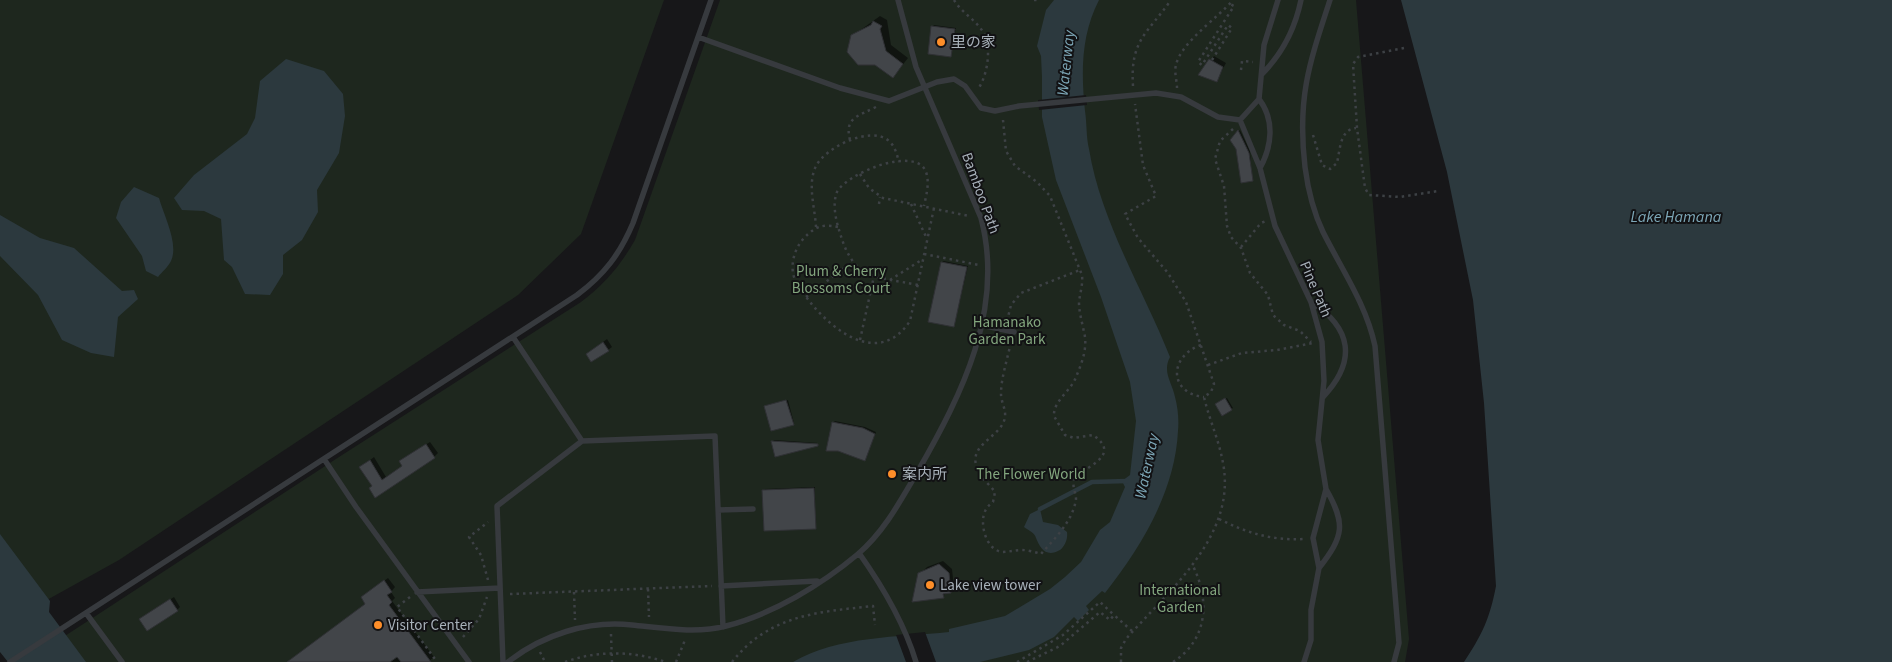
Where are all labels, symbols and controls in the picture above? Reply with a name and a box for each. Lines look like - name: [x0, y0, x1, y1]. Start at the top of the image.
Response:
- water label: Waterway: [1052, 28, 1080, 97]
- place label: 里の家: [951, 32, 996, 53]
- marker: 里の家: [935, 36, 947, 48]
- street label: Bamboo Path: [956, 150, 1005, 237]
- water label: Lake Hamana: [1631, 206, 1722, 228]
- street label: Pine Path: [1294, 258, 1337, 321]
- park label: Plum & Cherry Blossoms Court: [792, 261, 890, 299]
- park label: Hamanako Garden Park: [969, 312, 1046, 350]
- water label: Waterway: [1129, 431, 1165, 501]
- place label: 案内所: [902, 464, 947, 485]
- park label: The Flower World: [976, 464, 1086, 485]
- marker: 案内所: [886, 468, 898, 480]
- place label: Lake view tower: [940, 575, 1042, 596]
- marker: Lake view tower: [924, 579, 936, 591]
- park label: International Garden: [1139, 580, 1221, 618]
- place label: Visitor Center: [388, 615, 473, 636]
- marker: Visitor Center: [372, 619, 384, 631]

